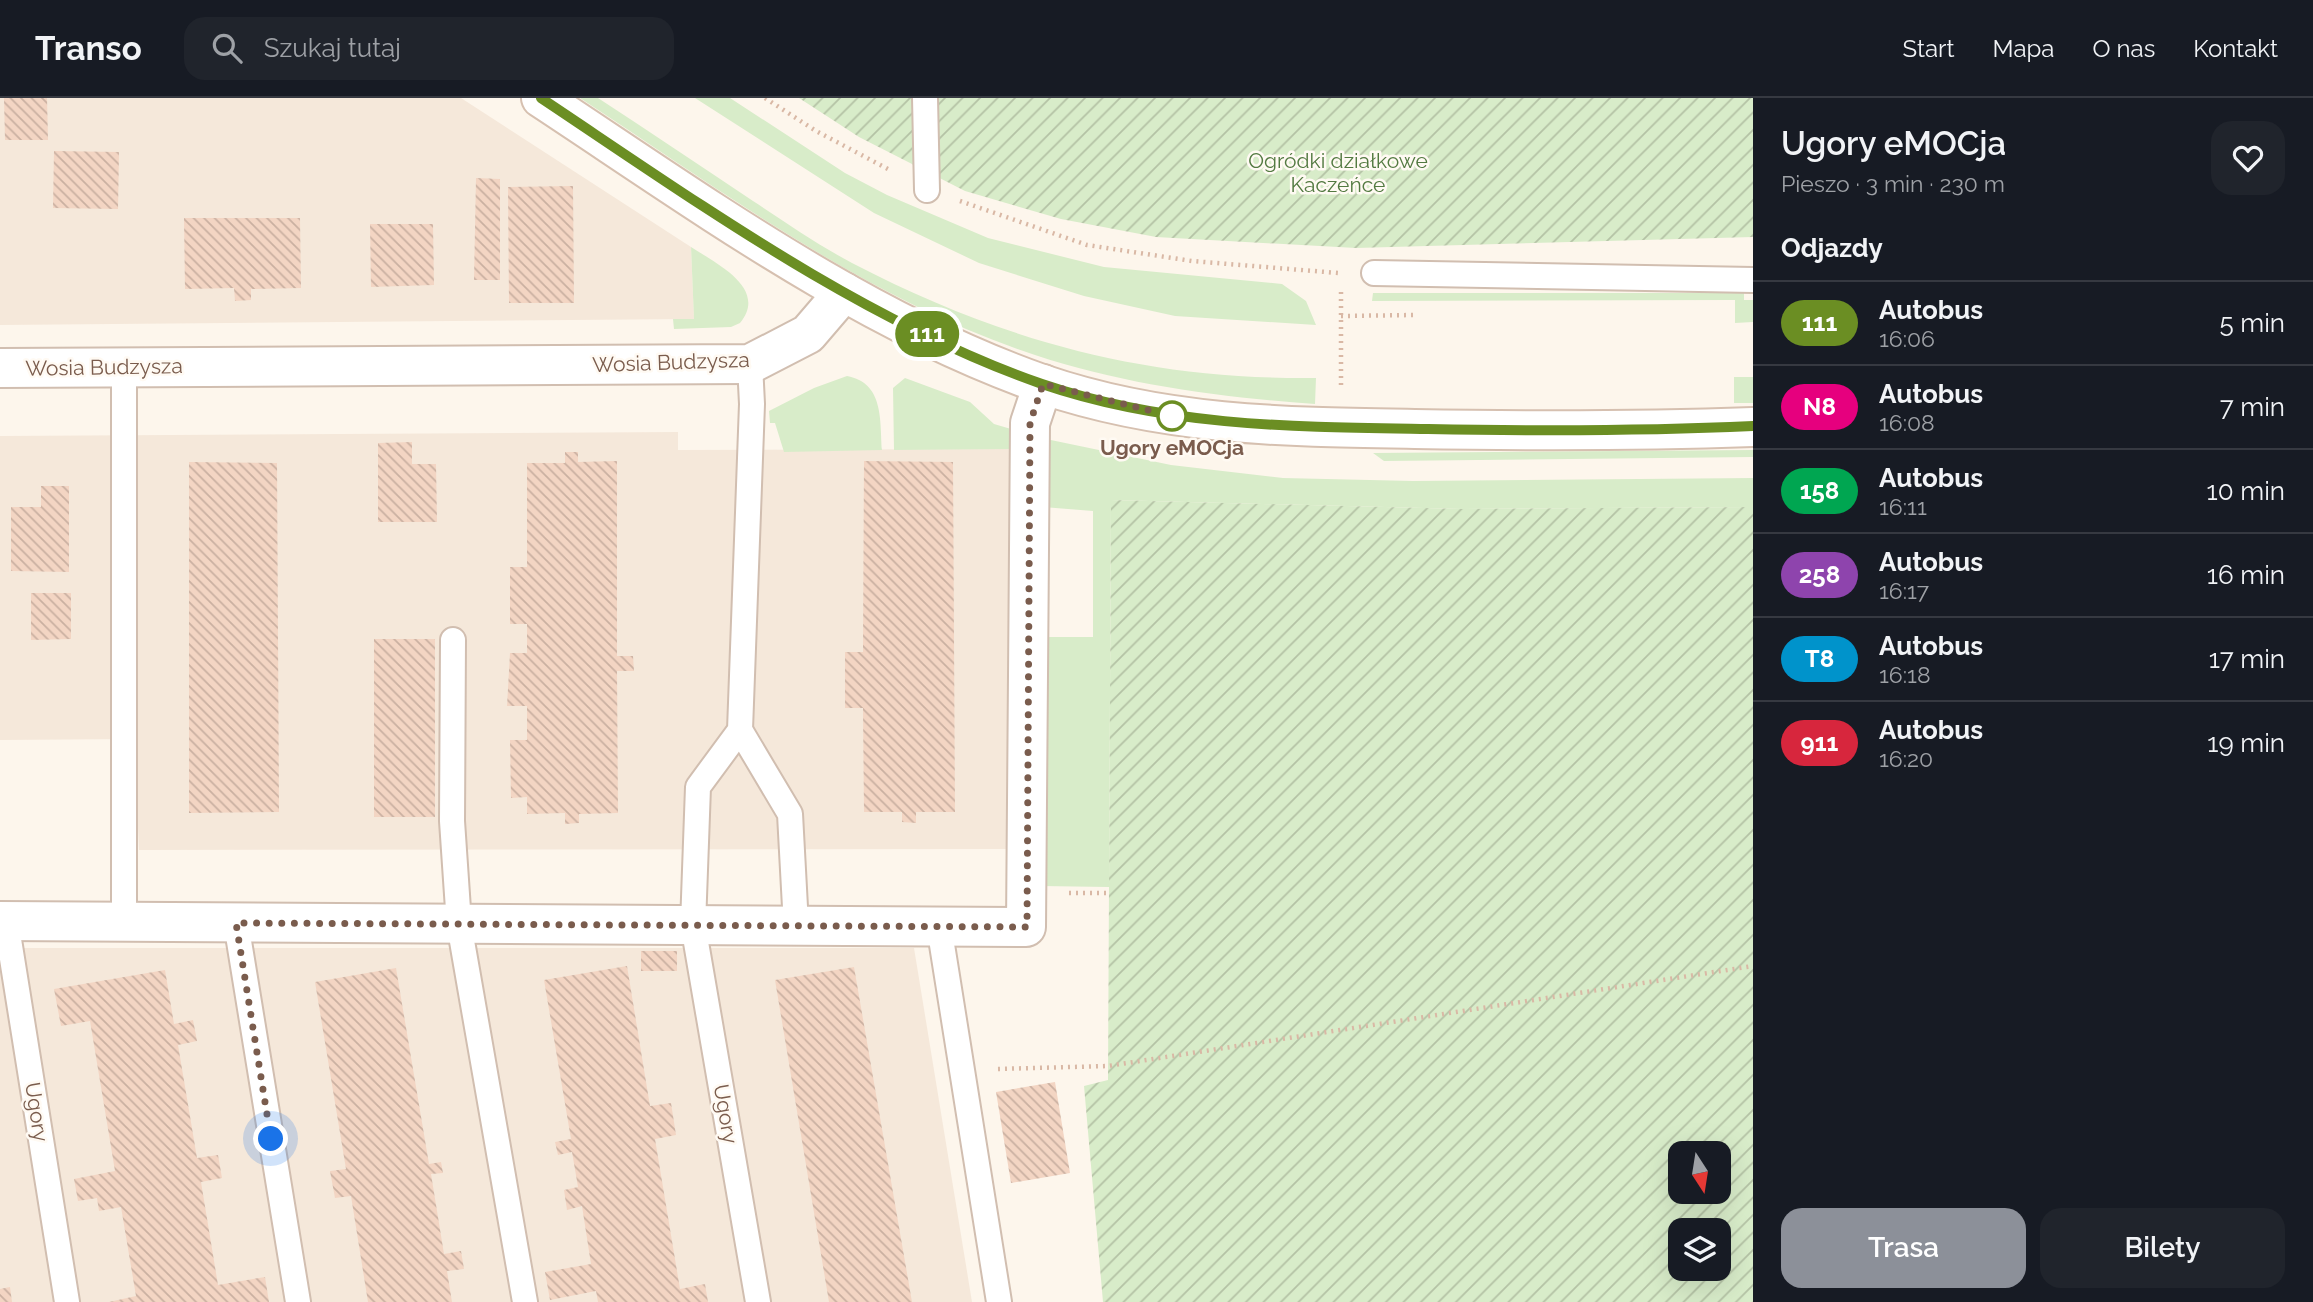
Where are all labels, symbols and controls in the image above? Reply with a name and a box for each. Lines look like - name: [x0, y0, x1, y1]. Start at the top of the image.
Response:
- search box: [184, 17, 674, 80]
- text: Transo: [35, 29, 142, 68]
- icon: search: [208, 29, 246, 67]
- text: Szukaj tutaj: [264, 33, 401, 63]
- text: Start: [1903, 34, 1955, 63]
- text: Mapa: [1993, 34, 2054, 63]
- text: O nas: [2092, 34, 2155, 63]
- text: Kontakt: [2193, 34, 2278, 63]
- button: heart: [2211, 121, 2285, 195]
- text: Ugory eMOCja: [1781, 124, 2006, 163]
- park label: Ogródki działkowe Kaczeńce: [1248, 148, 1428, 197]
- text: Pieszo · 3 min · 230 m: [1781, 170, 2005, 197]
- text: Odjazdy: [1781, 233, 1883, 263]
- text: Autobus: [1879, 295, 1983, 325]
- text: 111: [1802, 308, 1837, 337]
- text: 5 min: [2219, 308, 2285, 338]
- line badge: 111: [887, 311, 967, 357]
- text: 111: [909, 319, 945, 348]
- text: 16:06: [1879, 325, 1935, 352]
- street label: Wosia Budzysza: [592, 347, 750, 377]
- street label: Wosia Budzysza: [25, 353, 183, 381]
- text: Autobus: [1879, 379, 1983, 409]
- text: N8: [1803, 392, 1836, 421]
- text: 7 min: [2220, 392, 2285, 422]
- marker: Ugory eMOCja: [1157, 401, 1187, 431]
- text: 16:08: [1879, 409, 1935, 436]
- place label: Ugory eMOCja: [1100, 435, 1244, 460]
- text: Autobus: [1879, 463, 1983, 493]
- text: 158: [1800, 476, 1839, 505]
- text: 10 min: [2207, 476, 2285, 506]
- text: 16:11: [1879, 493, 1927, 520]
- text: Autobus: [1879, 547, 1983, 577]
- text: 258: [1799, 560, 1840, 589]
- text: 16 min: [2207, 560, 2285, 590]
- text: 16:17: [1879, 577, 1929, 604]
- text: Autobus: [1879, 631, 1983, 661]
- text: T8: [1805, 644, 1834, 673]
- text: 17 min: [2209, 644, 2285, 674]
- text: 16:18: [1879, 661, 1931, 688]
- text: Autobus: [1879, 715, 1983, 745]
- text: 911: [1801, 728, 1838, 757]
- text: 19 min: [2207, 728, 2285, 758]
- text: 16:20: [1879, 745, 1933, 772]
- street label: Ugory: [20, 1080, 54, 1144]
- street label: Ugory: [708, 1082, 744, 1146]
- your location: [253, 1121, 288, 1156]
- north arrow: [1668, 1141, 1731, 1204]
- map controls: [1668, 1141, 1731, 1281]
- button: Trasa: [1781, 1208, 2026, 1288]
- button: Bilety: [2040, 1208, 2285, 1288]
- button: layers: [1668, 1218, 1731, 1281]

